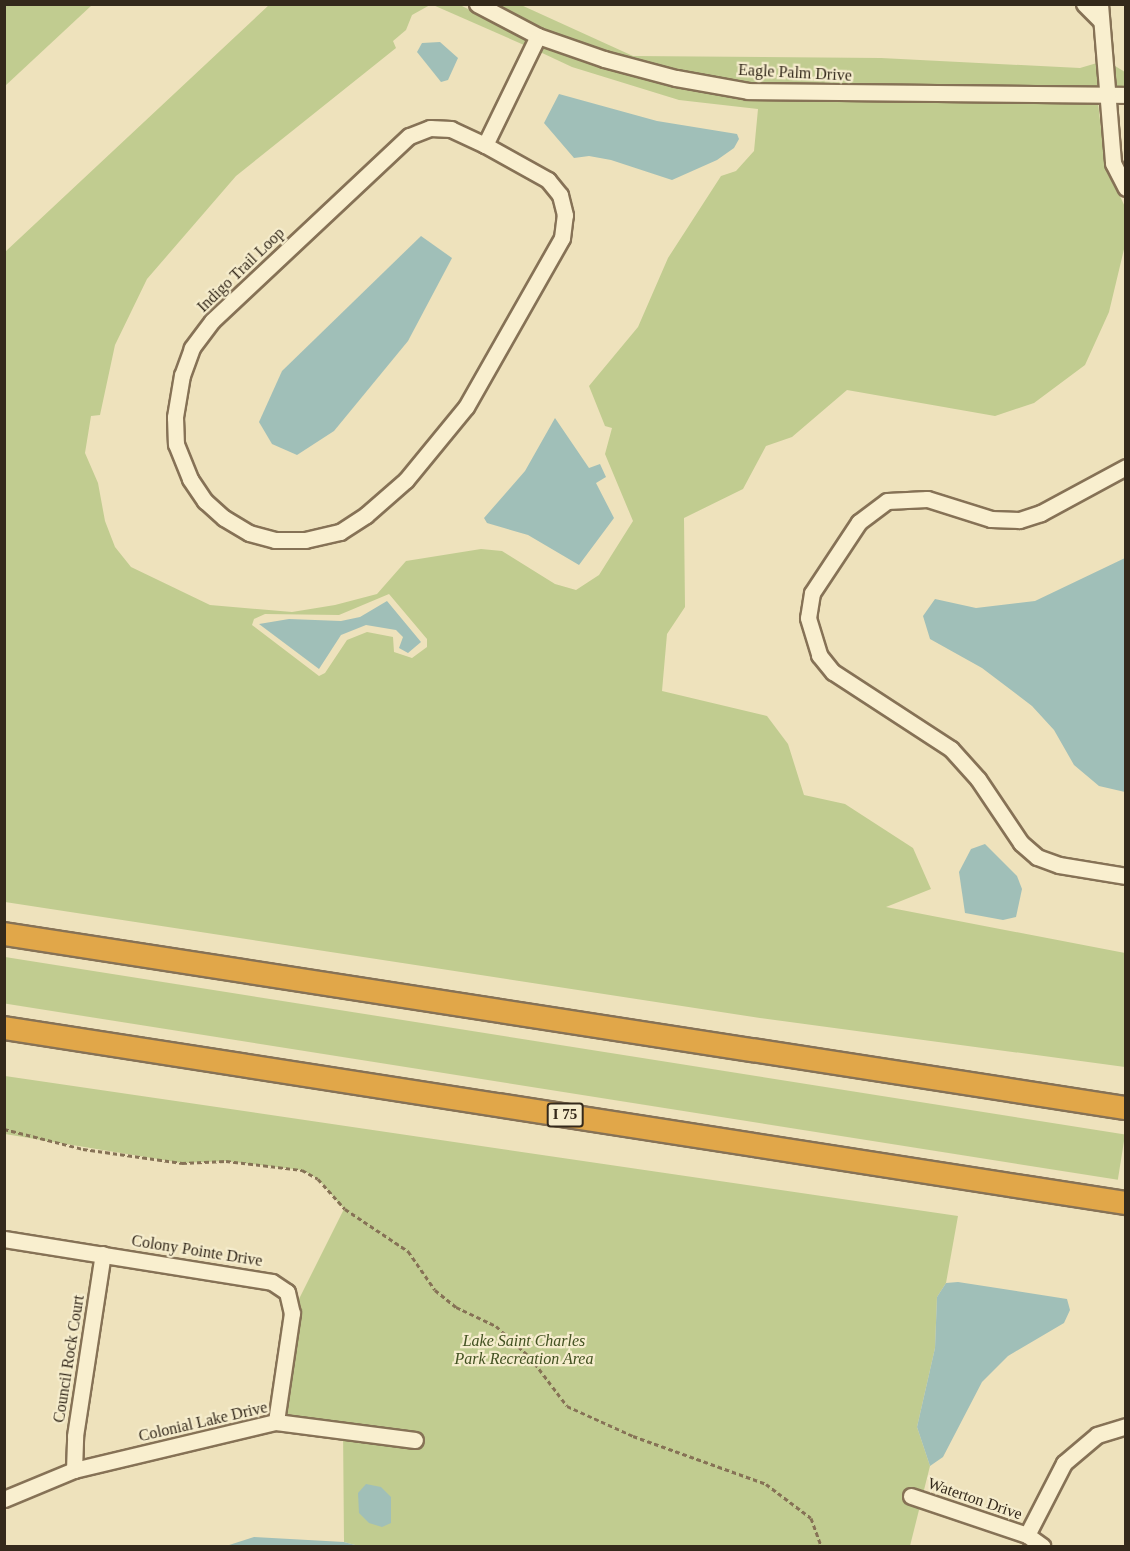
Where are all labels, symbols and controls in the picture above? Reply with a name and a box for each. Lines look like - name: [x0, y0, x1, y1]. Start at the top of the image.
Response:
- street label: Eagle Palm Drive: [738, 60, 852, 86]
- street label: Indigo Trail Loop: [193, 223, 289, 317]
- road number: I 75: [546, 1103, 584, 1127]
- street label: Colony Pointe Drive: [130, 1231, 264, 1271]
- street label: Council Rock Court: [49, 1294, 89, 1424]
- park label: Lake Saint Charles Park Recreation Area: [454, 1331, 594, 1369]
- street label: Colonial Lake Drive: [137, 1398, 269, 1446]
- street label: Waterton Drive: [925, 1474, 1025, 1524]

